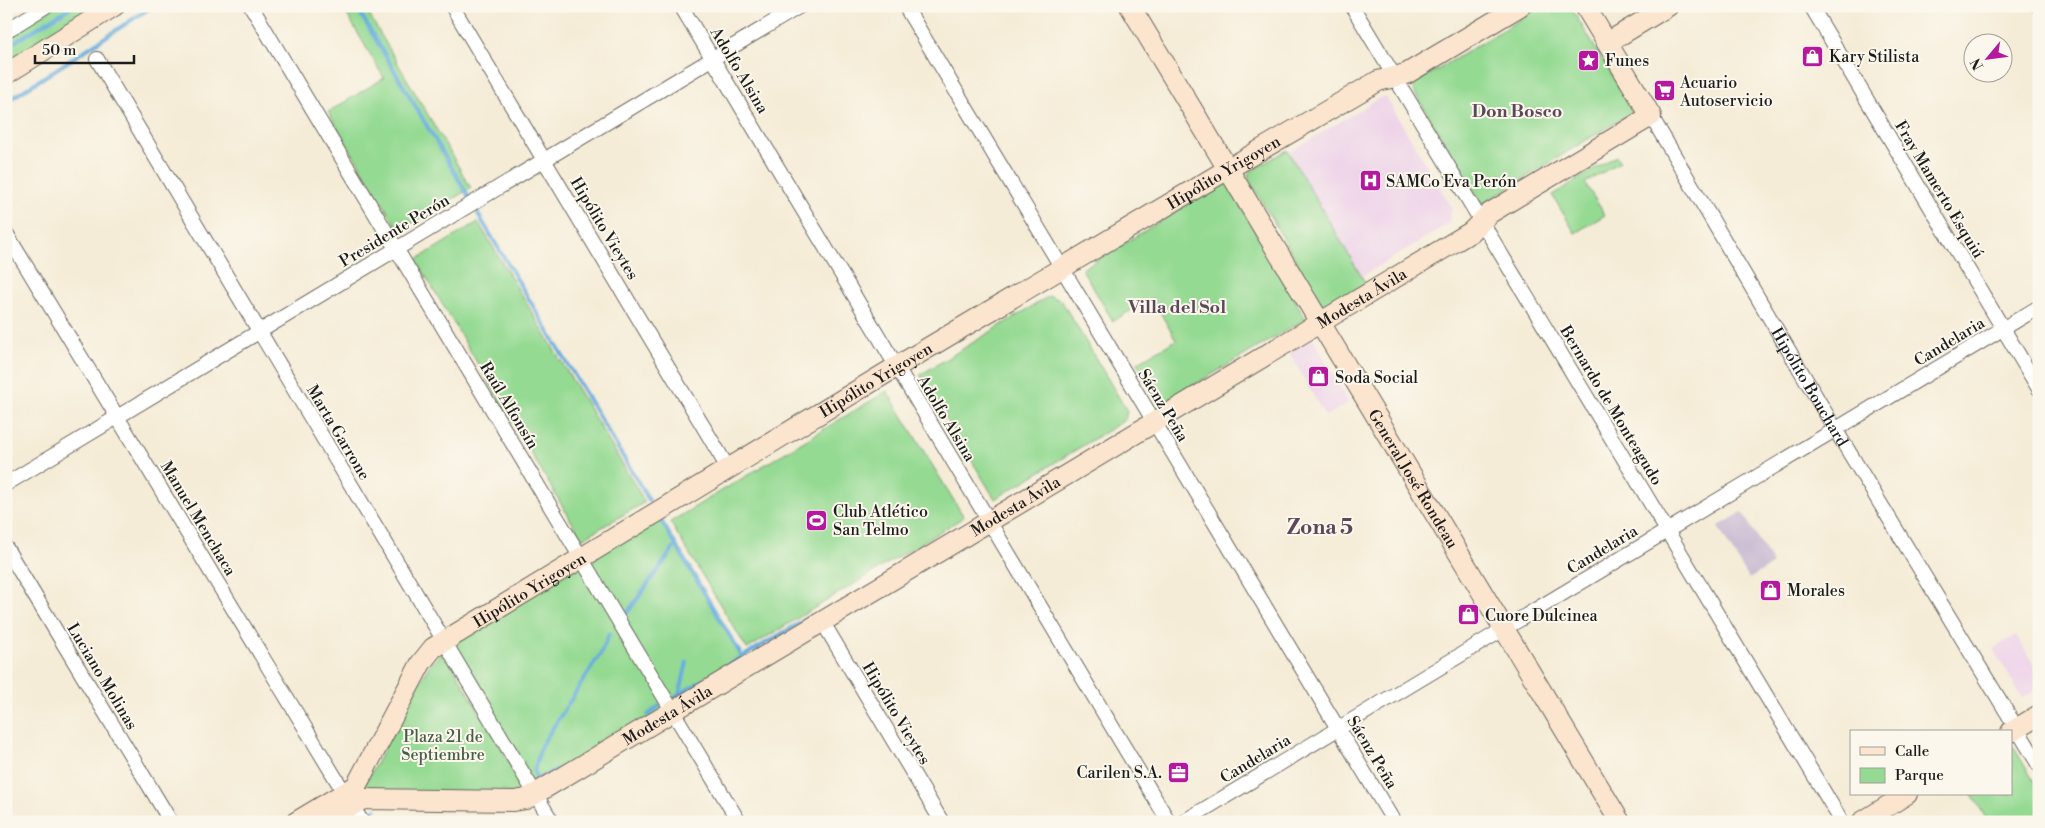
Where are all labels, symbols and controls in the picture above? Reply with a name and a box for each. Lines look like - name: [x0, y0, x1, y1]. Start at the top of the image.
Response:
- street label: Adolfo Alsina: [705, 23, 773, 118]
- scale bar: [35, 32, 134, 64]
- north arrow: [1962, 32, 2012, 82]
- text: 50 m: [42, 41, 76, 60]
- shop icon: Kary Stilista: [1801, 44, 1825, 68]
- place label: Kary Stilista: [1829, 47, 1920, 67]
- place icon: Funes: [1577, 48, 1601, 72]
- place label: Funes: [1605, 51, 1649, 71]
- text: N: [1967, 55, 1988, 73]
- place label: Acuario Autoservicio: [1679, 73, 1773, 111]
- supermarket icon: Acuario Autoservicio: [1652, 79, 1676, 103]
- district label: Don Bosco: [1472, 100, 1562, 123]
- street label: Fray Mamerto Esquiú: [1890, 117, 1988, 262]
- street label: Hipólito Yrigoyen: [1163, 131, 1285, 214]
- hospital icon: SAMCo Eva Perón: [1358, 169, 1382, 193]
- place label: SAMCo Eva Perón: [1386, 172, 1517, 192]
- street label: Hipólito Vieytes: [566, 174, 643, 283]
- street label: Presidente Perón: [336, 190, 454, 272]
- street label: Modesta Ávila: [1314, 264, 1411, 333]
- district label: Villa del Sol: [1127, 296, 1226, 319]
- street label: Candelaria: [1910, 312, 1989, 371]
- street label: Bernardo de Monteagudo: [1555, 321, 1667, 489]
- street label: Hipólito Bouchard: [1766, 324, 1852, 450]
- street label: Hipólito Yrigoyen: [816, 338, 937, 422]
- street label: Raúl Alfonsín: [475, 358, 543, 453]
- street label: Sáenz Peña: [1134, 365, 1193, 446]
- shop icon: Soda Social: [1307, 365, 1331, 389]
- place label: Soda Social: [1335, 368, 1418, 388]
- street label: Adolfo Alsina: [912, 371, 980, 466]
- street label: Marta Garrone: [302, 381, 374, 484]
- street label: General José Rondeau: [1363, 406, 1462, 552]
- street label: Manuel Menchaca: [156, 457, 241, 580]
- street label: Modesta Ávila: [967, 471, 1065, 541]
- place label: Club Atlético San Telmo: [833, 502, 928, 540]
- sports icon: Club Atlético San Telmo: [805, 508, 829, 532]
- district label: Zona 5: [1287, 515, 1353, 541]
- street label: Candelaria: [1563, 520, 1642, 579]
- street label: Hipólito Yrigoyen: [470, 548, 590, 632]
- shop icon: Morales: [1759, 578, 1783, 602]
- place label: Morales: [1787, 581, 1845, 601]
- shop icon: Cuore Dulcinea: [1457, 603, 1481, 627]
- place label: Cuore Dulcinea: [1485, 606, 1599, 626]
- street label: Luciano Molinas: [62, 620, 142, 733]
- street label: Hipólito Vieytes: [858, 659, 935, 768]
- street label: Modesta Ávila: [619, 680, 717, 750]
- street label: Sáenz Peña: [1343, 712, 1402, 793]
- park label: Plaza 21 de Septiembre: [401, 727, 485, 765]
- street label: Candelaria: [1216, 729, 1295, 788]
- legend: [1850, 730, 2012, 796]
- text: Calle: [1895, 742, 1929, 761]
- office icon: Carilen S.A.: [1166, 760, 1190, 784]
- place label: Carilen S.A.: [1077, 763, 1162, 783]
- text: Parque: [1895, 766, 1944, 785]

